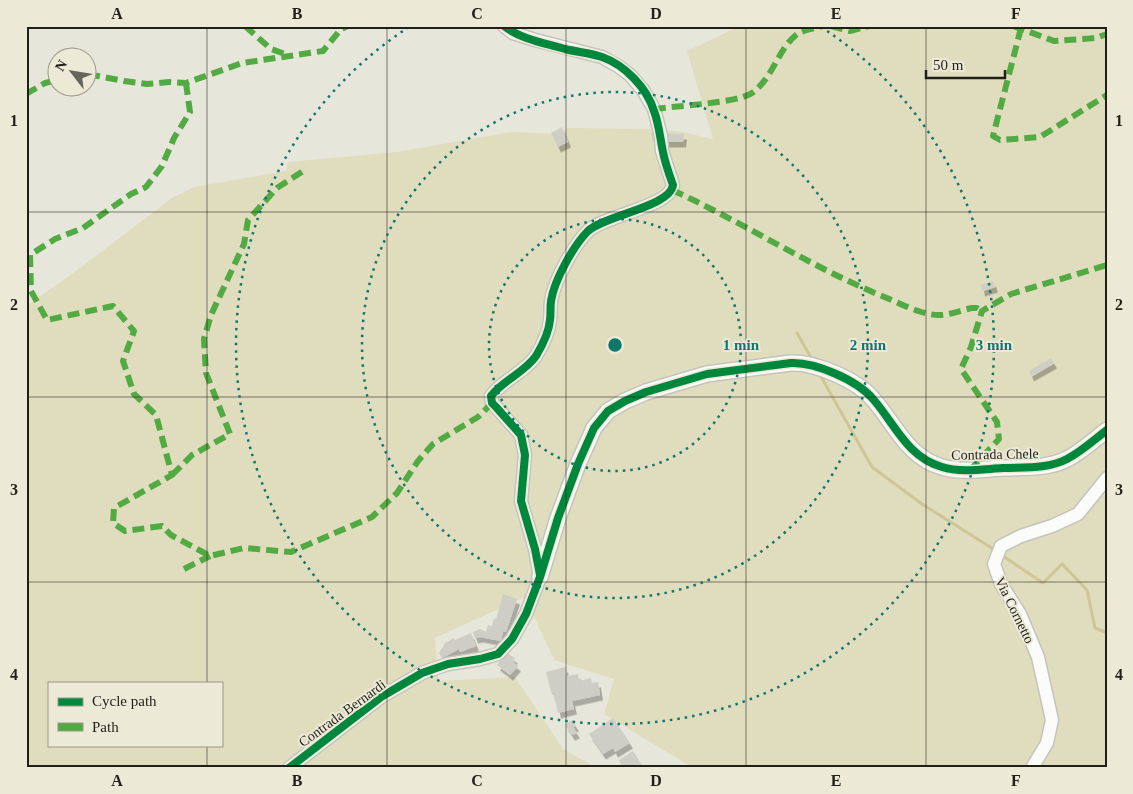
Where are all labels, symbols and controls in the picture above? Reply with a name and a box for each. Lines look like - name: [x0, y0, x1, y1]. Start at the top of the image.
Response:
- text: A: [111, 5, 123, 22]
- text: B: [292, 5, 303, 22]
- text: C: [471, 5, 483, 22]
- text: D: [650, 5, 662, 22]
- text: E: [831, 5, 841, 22]
- text: F: [1011, 5, 1021, 22]
- north arrow: [48, 48, 98, 98]
- scale bar: [926, 48, 1004, 80]
- text: N: [52, 57, 70, 74]
- text: 50 m: [933, 57, 964, 73]
- text: 1: [10, 112, 18, 129]
- text: 1: [1115, 112, 1123, 129]
- text: 2: [10, 296, 18, 313]
- text: 2: [1115, 296, 1123, 313]
- centre of rings: [606, 336, 624, 354]
- text: 1 min: [723, 337, 760, 353]
- text: 2 min: [850, 337, 887, 353]
- text: 3 min: [976, 337, 1013, 353]
- street label: Contrada Chele: [951, 446, 1039, 463]
- text: 3: [10, 481, 18, 498]
- text: 3: [1115, 481, 1123, 498]
- street label: Via Cornetto: [992, 575, 1037, 646]
- text: 4: [10, 666, 18, 683]
- text: 4: [1115, 666, 1123, 683]
- street label: Contrada Bernardi: [296, 677, 389, 750]
- legend: [48, 682, 222, 746]
- text: Cycle path: [92, 693, 157, 709]
- text: Path: [92, 719, 119, 735]
- text: A: [111, 772, 123, 789]
- text: B: [292, 772, 303, 789]
- text: C: [471, 772, 483, 789]
- text: D: [650, 772, 662, 789]
- text: E: [831, 772, 841, 789]
- text: F: [1011, 772, 1021, 789]

